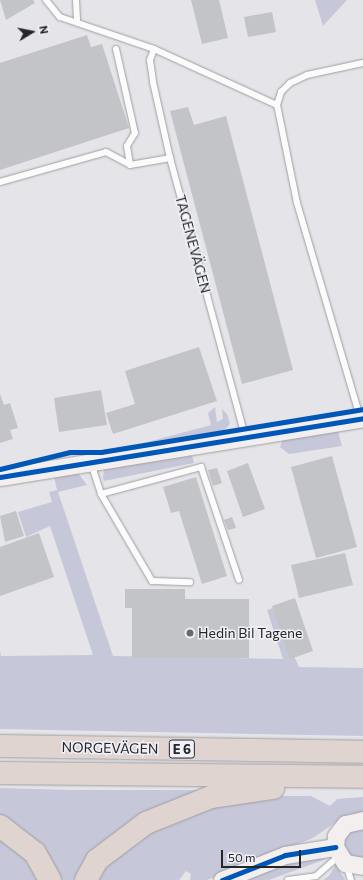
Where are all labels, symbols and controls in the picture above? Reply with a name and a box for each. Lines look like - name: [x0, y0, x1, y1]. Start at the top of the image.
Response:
- north arrow: [12, 12, 52, 52]
- text: N: [37, 25, 51, 35]
- street label: TAGENEVÄGEN: [172, 193, 214, 295]
- place label: Hedin Bil Tagene: [198, 625, 302, 641]
- marker: Hedin Bil Tagene: [185, 628, 195, 638]
- road number: E 6: [168, 738, 196, 760]
- street label: NORGEVÄGEN: [62, 739, 158, 757]
- scale bar: [223, 842, 303, 868]
- text: 50 m: [228, 850, 256, 864]

